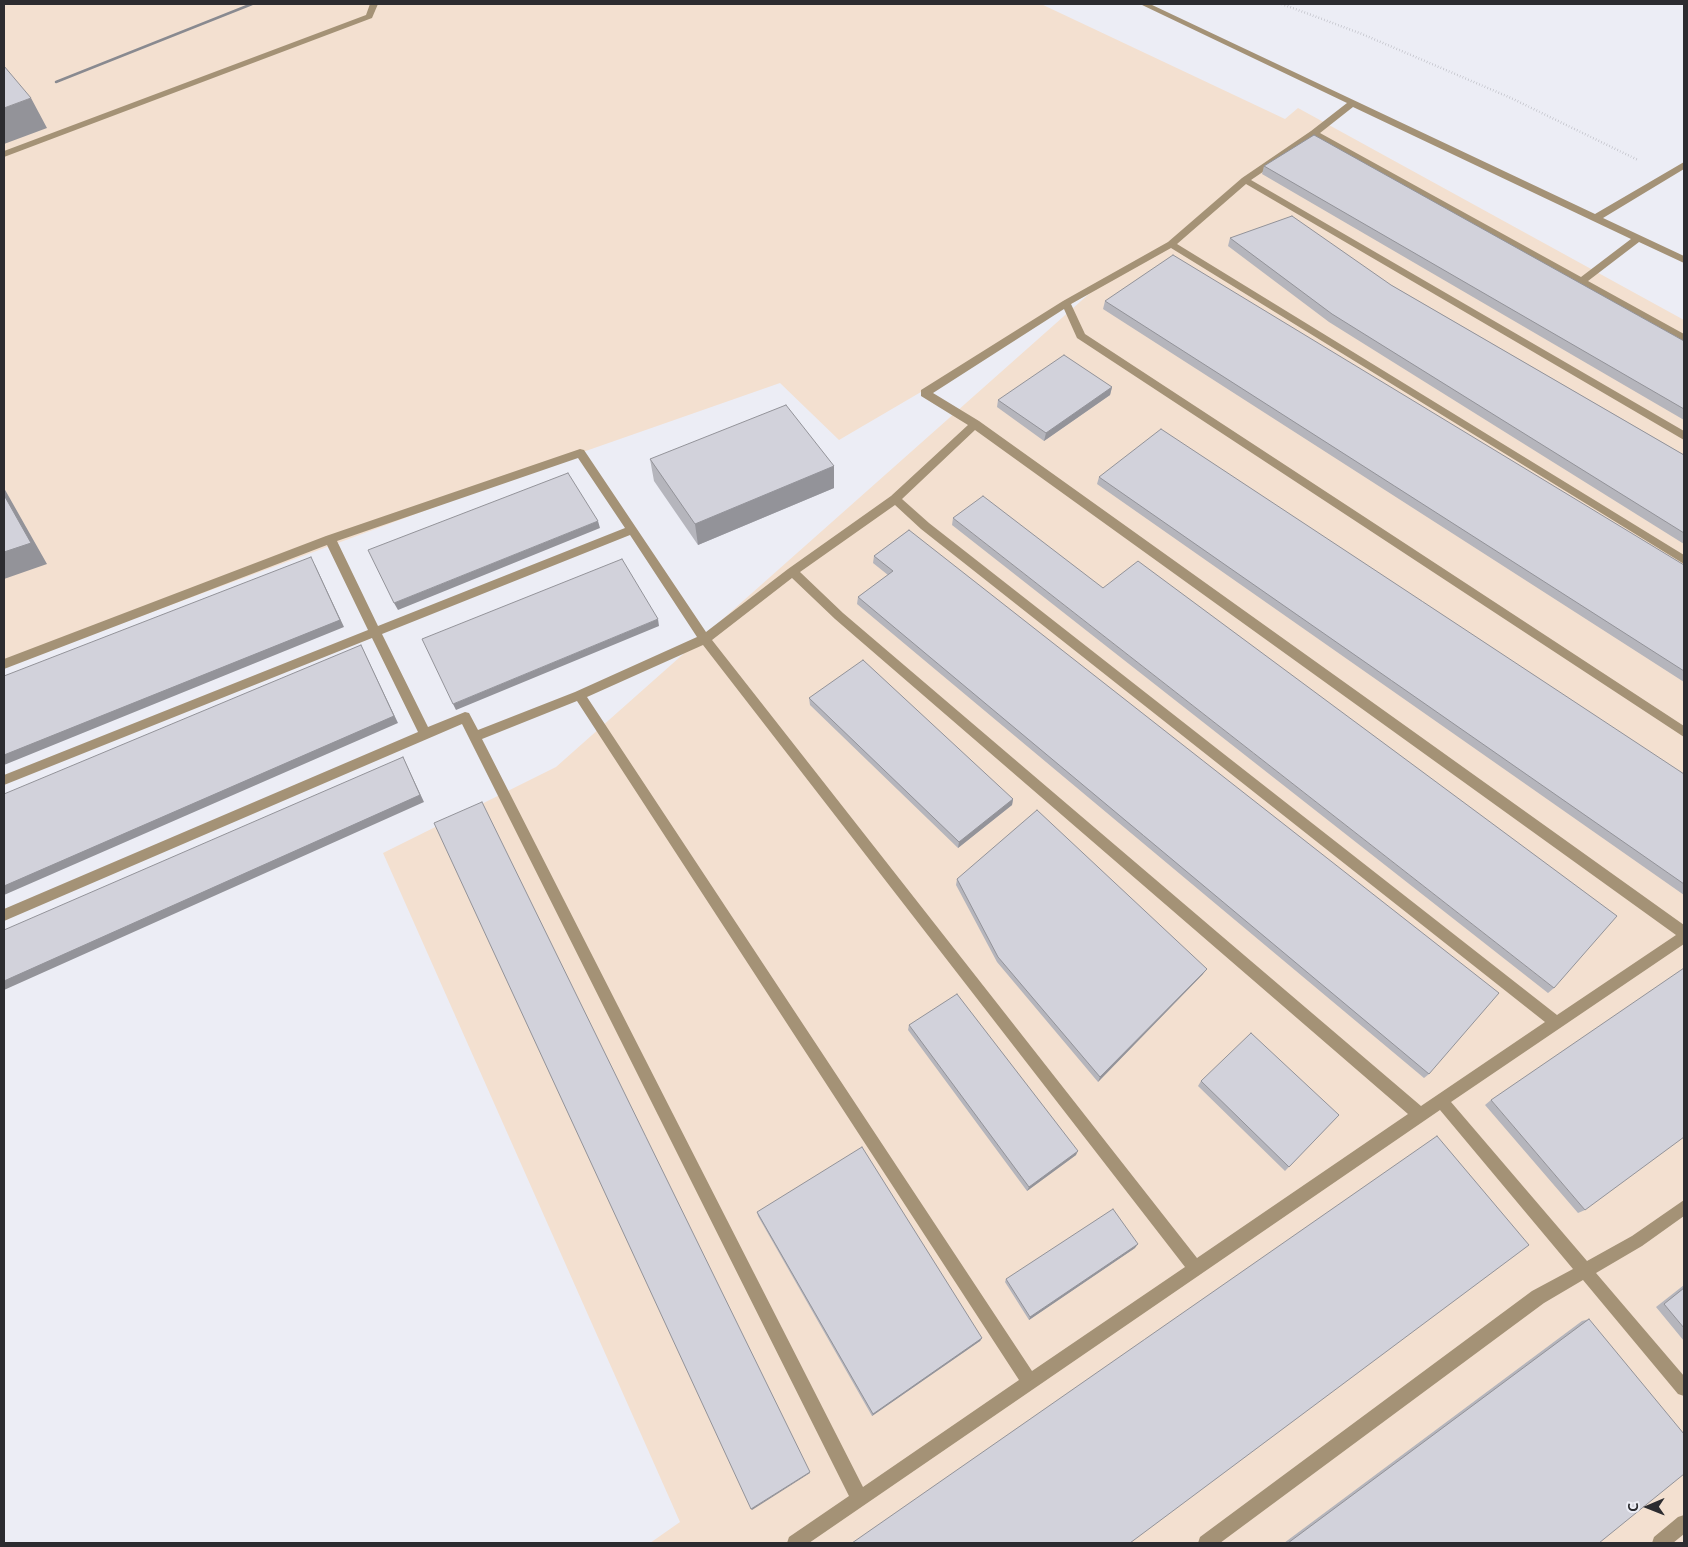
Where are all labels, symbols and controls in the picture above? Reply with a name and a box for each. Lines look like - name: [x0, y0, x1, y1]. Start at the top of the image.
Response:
- north arrow: [1623, 1482, 1673, 1532]
- text: С: [1625, 1503, 1641, 1512]

